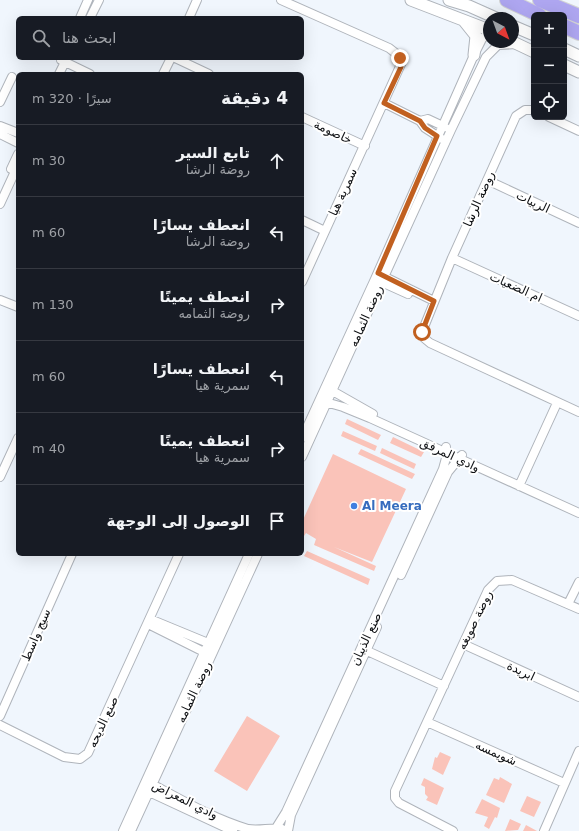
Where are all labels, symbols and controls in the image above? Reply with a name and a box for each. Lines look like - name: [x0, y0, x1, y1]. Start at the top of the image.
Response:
- north arrow: [483, 12, 519, 48]
- map controls: [531, 12, 567, 120]
- button: +: [531, 12, 567, 48]
- search box: [16, 16, 304, 60]
- icon: search: [30, 27, 52, 49]
- text: ابحث هنا: [62, 29, 117, 47]
- button: −: [531, 48, 567, 84]
- route end: [391, 49, 409, 67]
- button: locate: [531, 84, 567, 120]
- text: 4 دقيقة: [221, 88, 288, 108]
- text: سيرًا · 320 m: [32, 91, 112, 106]
- street label: خاصومة: [311, 117, 354, 148]
- text: تابع السير: [176, 144, 250, 162]
- icon: ahead: [266, 150, 288, 172]
- text: 30 m: [32, 153, 65, 168]
- text: روضة الرشا: [186, 162, 250, 177]
- street label: سمرية هيا: [326, 166, 361, 218]
- street label: روضة الرشا: [461, 169, 498, 229]
- street label: الربيات: [514, 188, 552, 217]
- text: انعطف يسارًا: [153, 216, 250, 234]
- icon: left: [266, 222, 288, 244]
- text: 60 m: [32, 225, 65, 240]
- text: روضة الرشا: [186, 234, 250, 249]
- street label: ام الضعيات: [487, 269, 545, 305]
- street label: روضة الثمامه: [346, 283, 387, 349]
- text: انعطف يمينًا: [159, 288, 250, 306]
- icon: right: [266, 294, 288, 316]
- text: 130 m: [32, 297, 74, 312]
- text: روضة الثمامه: [178, 306, 250, 321]
- route start: [413, 323, 431, 341]
- text: انعطف يسارًا: [153, 360, 250, 378]
- icon: left: [266, 366, 288, 388]
- text: 60 m: [32, 369, 65, 384]
- text: سمرية هيا: [195, 378, 250, 393]
- text: انعطف يمينًا: [159, 432, 250, 450]
- street label: وادي المرفق: [418, 435, 482, 476]
- icon: right: [266, 438, 288, 460]
- text: 40 m: [32, 441, 65, 456]
- text: سمرية هيا: [195, 450, 250, 465]
- place label: Al Meera: [362, 499, 422, 513]
- marker: Al Meera: [349, 501, 359, 511]
- icon: arrive: [266, 510, 288, 532]
- text: الوصول إلى الوجهة: [107, 512, 250, 530]
- street label: روضة صويغه: [455, 588, 496, 652]
- street label: سيج واسط: [19, 607, 54, 664]
- street label: صنع الذيبان: [348, 610, 384, 668]
- street label: ابريدة: [504, 658, 537, 684]
- street label: روضة الثمامه: [174, 659, 215, 725]
- street label: صنع الديحه: [85, 694, 121, 750]
- street label: شويمسه: [473, 738, 519, 769]
- street label: وادي المعراض: [149, 778, 220, 823]

